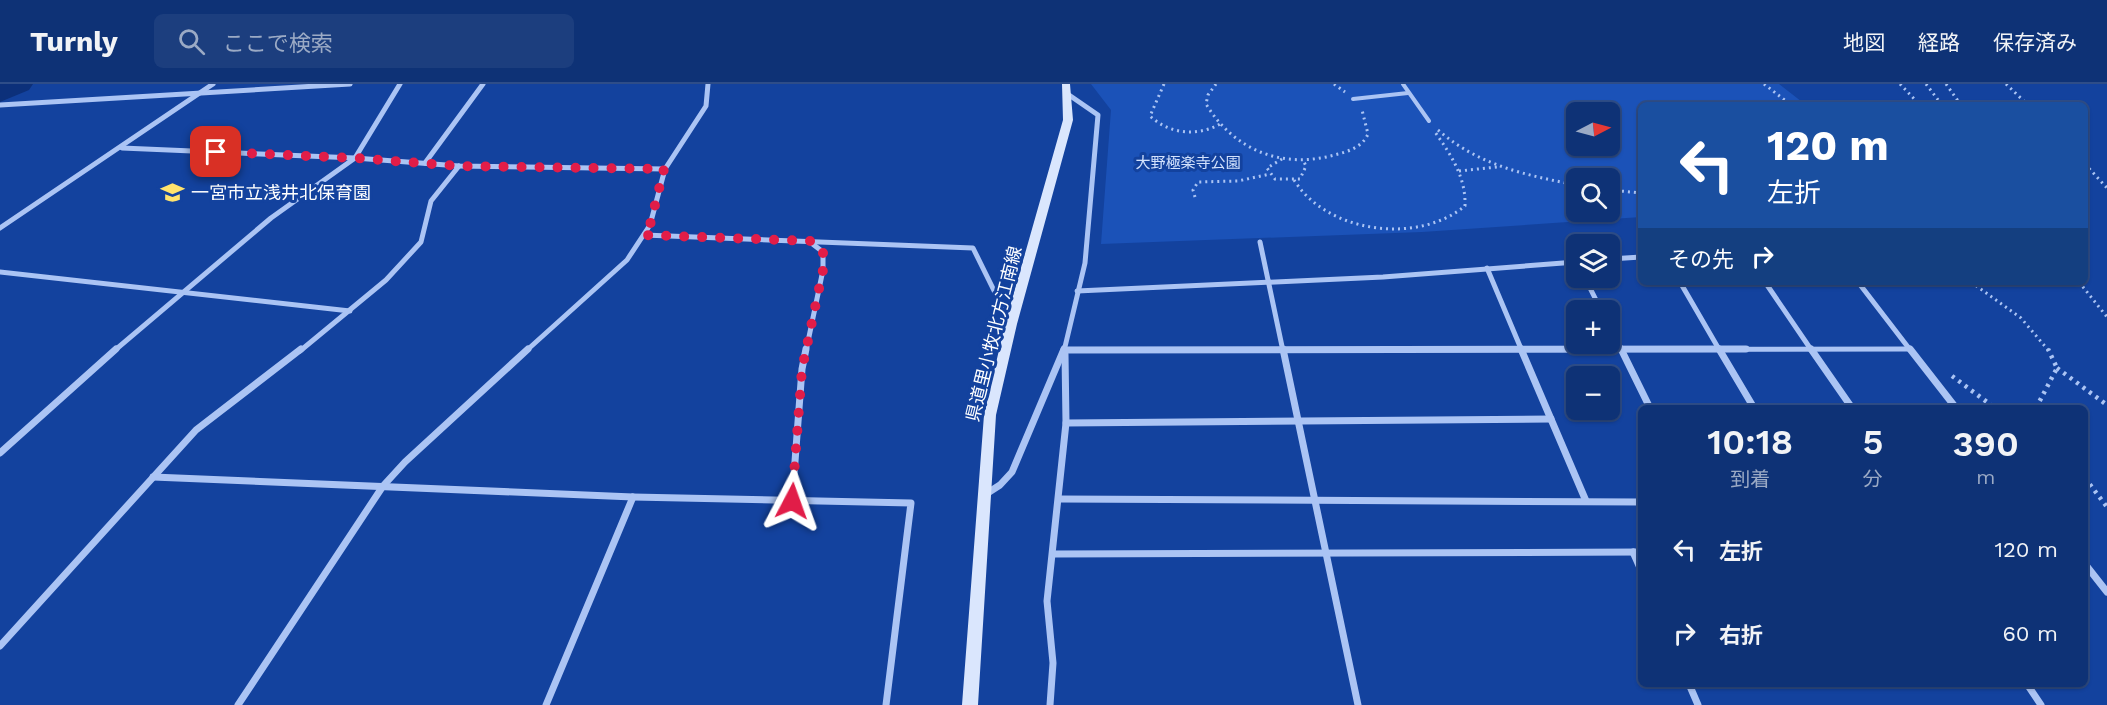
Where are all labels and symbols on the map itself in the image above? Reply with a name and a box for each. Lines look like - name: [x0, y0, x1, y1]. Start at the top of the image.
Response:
- north arrow: [1566, 102, 1620, 156]
- pin: [190, 126, 241, 177]
- park label: 大野極楽寺公園: [1135, 154, 1241, 172]
- school or university icon: 一宮市立浅井北保育園: [160, 180, 186, 206]
- place label: 一宮市立浅井北保育園: [191, 182, 371, 203]
- street label: 県道里小牧北方江南線: [962, 244, 1025, 424]
- position arrow: [760, 469, 824, 533]

